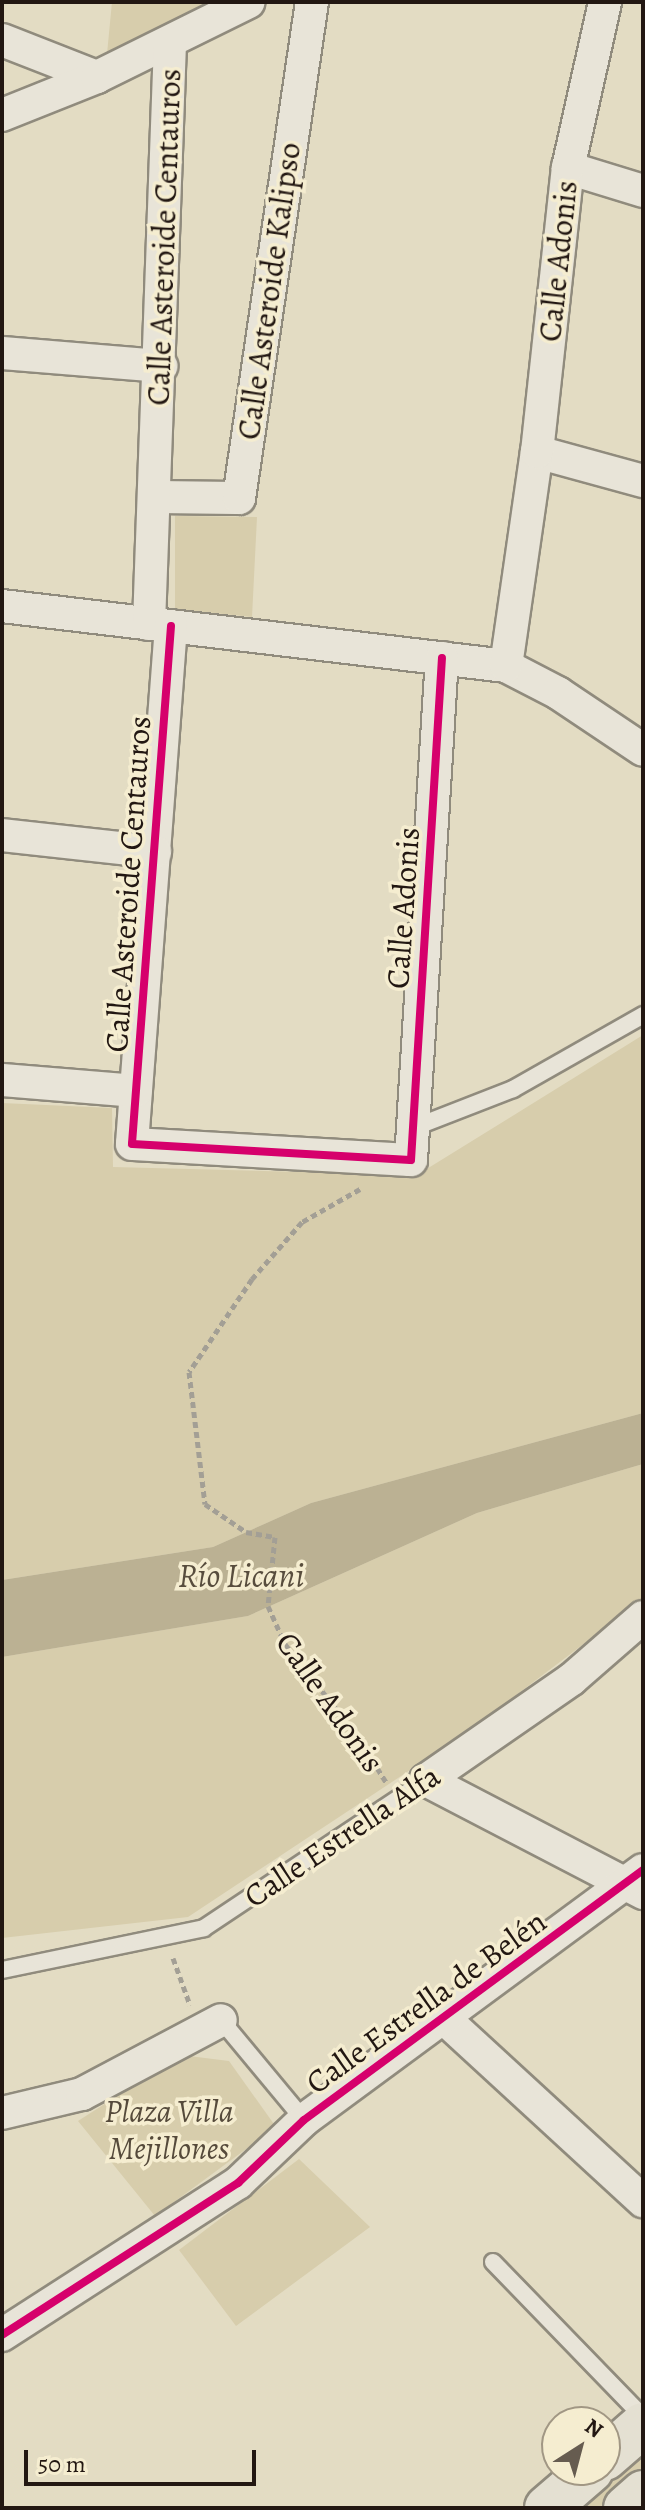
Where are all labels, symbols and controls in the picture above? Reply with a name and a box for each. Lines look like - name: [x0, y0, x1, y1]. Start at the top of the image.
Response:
- street label: Calle Asteroide Centauros: [139, 68, 189, 406]
- street label: Calle Asteroide Kalipso: [229, 140, 309, 442]
- street label: Calle Adonis: [530, 178, 586, 344]
- street label: Calle Asteroide Centauros: [97, 714, 159, 1054]
- street label: Calle Adonis: [378, 826, 428, 990]
- water label: Río Licani: [178, 1556, 304, 1596]
- street label: Calle Adonis: [268, 1625, 392, 1779]
- street label: Calle Estrella Alfa: [237, 1756, 447, 1916]
- street label: Calle Estrella de Belén: [298, 1902, 554, 2102]
- park label: Plaza Villa Mejillones: [104, 2093, 234, 2168]
- north arrow: [541, 2406, 621, 2486]
- text: N: [579, 2411, 609, 2445]
- scale bar: [28, 2434, 260, 2484]
- text: 50 m: [38, 2448, 86, 2480]

